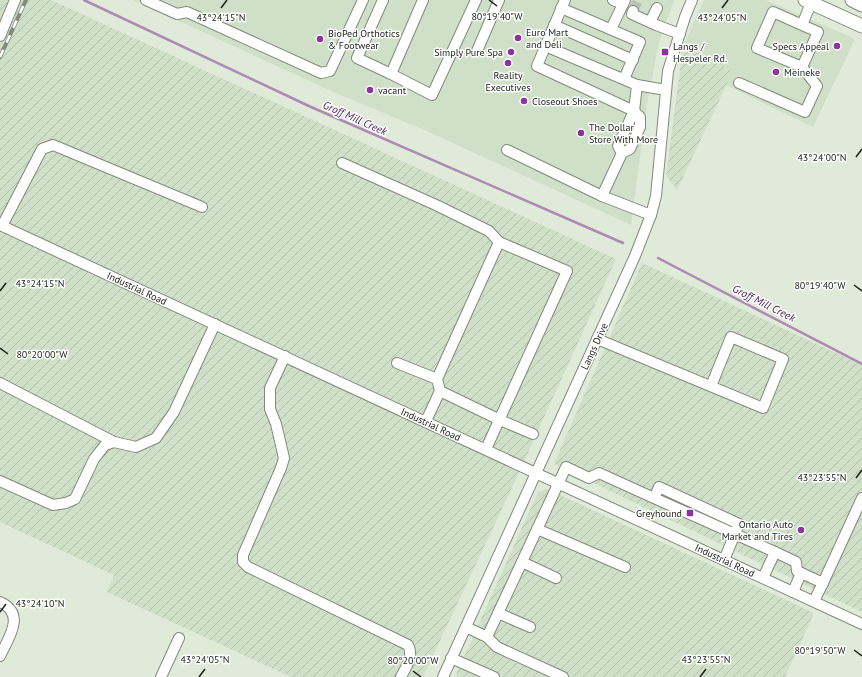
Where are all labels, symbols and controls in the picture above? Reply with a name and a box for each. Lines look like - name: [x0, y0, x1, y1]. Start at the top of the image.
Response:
- text: 80°19'40"W: [471, 10, 523, 23]
- text: 43°24'15"N: [196, 11, 246, 24]
- text: 43°24'05"N: [697, 11, 747, 24]
- place label: Euro Mart and Deli: [526, 26, 569, 51]
- place label: BioPed Orthotics & Footwear: [328, 27, 400, 52]
- marker: Euro Mart and Deli: [513, 33, 523, 43]
- marker: BioPed Orthotics & Footwear: [315, 34, 325, 44]
- place label: Langs / Hespeler Rd.: [673, 40, 727, 65]
- place label: Specs Appeal: [773, 40, 829, 53]
- marker: Specs Appeal: [832, 41, 842, 51]
- place label: Simply Pure Spa: [434, 46, 503, 59]
- marker: Simply Pure Spa: [506, 47, 516, 57]
- marker: Langs / Hespeler Rd.: [660, 47, 670, 57]
- marker: Reality Executives: [503, 58, 513, 68]
- place label: Meineke: [784, 66, 820, 79]
- marker: Meineke: [771, 67, 781, 77]
- place label: Reality Executives: [485, 69, 531, 94]
- place label: vacant: [378, 84, 407, 97]
- marker: vacant: [365, 85, 375, 95]
- place label: Closeout Shoes: [532, 95, 597, 108]
- marker: Closeout Shoes: [519, 96, 529, 106]
- water label: Groff Mill Creek: [321, 98, 390, 139]
- place label: The Dollar Store With More: [589, 121, 658, 146]
- marker: The Dollar Store With More: [576, 128, 586, 138]
- text: 43°24'00"N: [797, 151, 847, 164]
- street label: Industrial Road: [105, 269, 169, 308]
- text: 43°24'15"N: [15, 277, 65, 290]
- text: 80°19'40"W: [794, 279, 846, 292]
- water label: Groff Mill Creek: [730, 281, 799, 325]
- street label: Langs Drive: [578, 321, 611, 372]
- text: 80°20'00"W: [16, 348, 68, 361]
- street label: Industrial Road: [399, 405, 463, 444]
- text: 43°23'55"N: [797, 471, 847, 484]
- place label: Greyhound: [636, 507, 682, 520]
- marker: Greyhound: [685, 508, 695, 518]
- place label: Ontario Auto Market and Tires: [722, 518, 793, 543]
- marker: Ontario Auto Market and Tires: [796, 525, 806, 535]
- street label: Industrial Road: [693, 541, 757, 580]
- text: 43°24'10"N: [15, 597, 65, 610]
- text: 80°19'50"W: [794, 644, 846, 657]
- text: 43°24'05"N: [180, 653, 230, 666]
- text: 43°23'55"N: [681, 653, 731, 666]
- text: 80°20'00"W: [387, 654, 439, 667]

